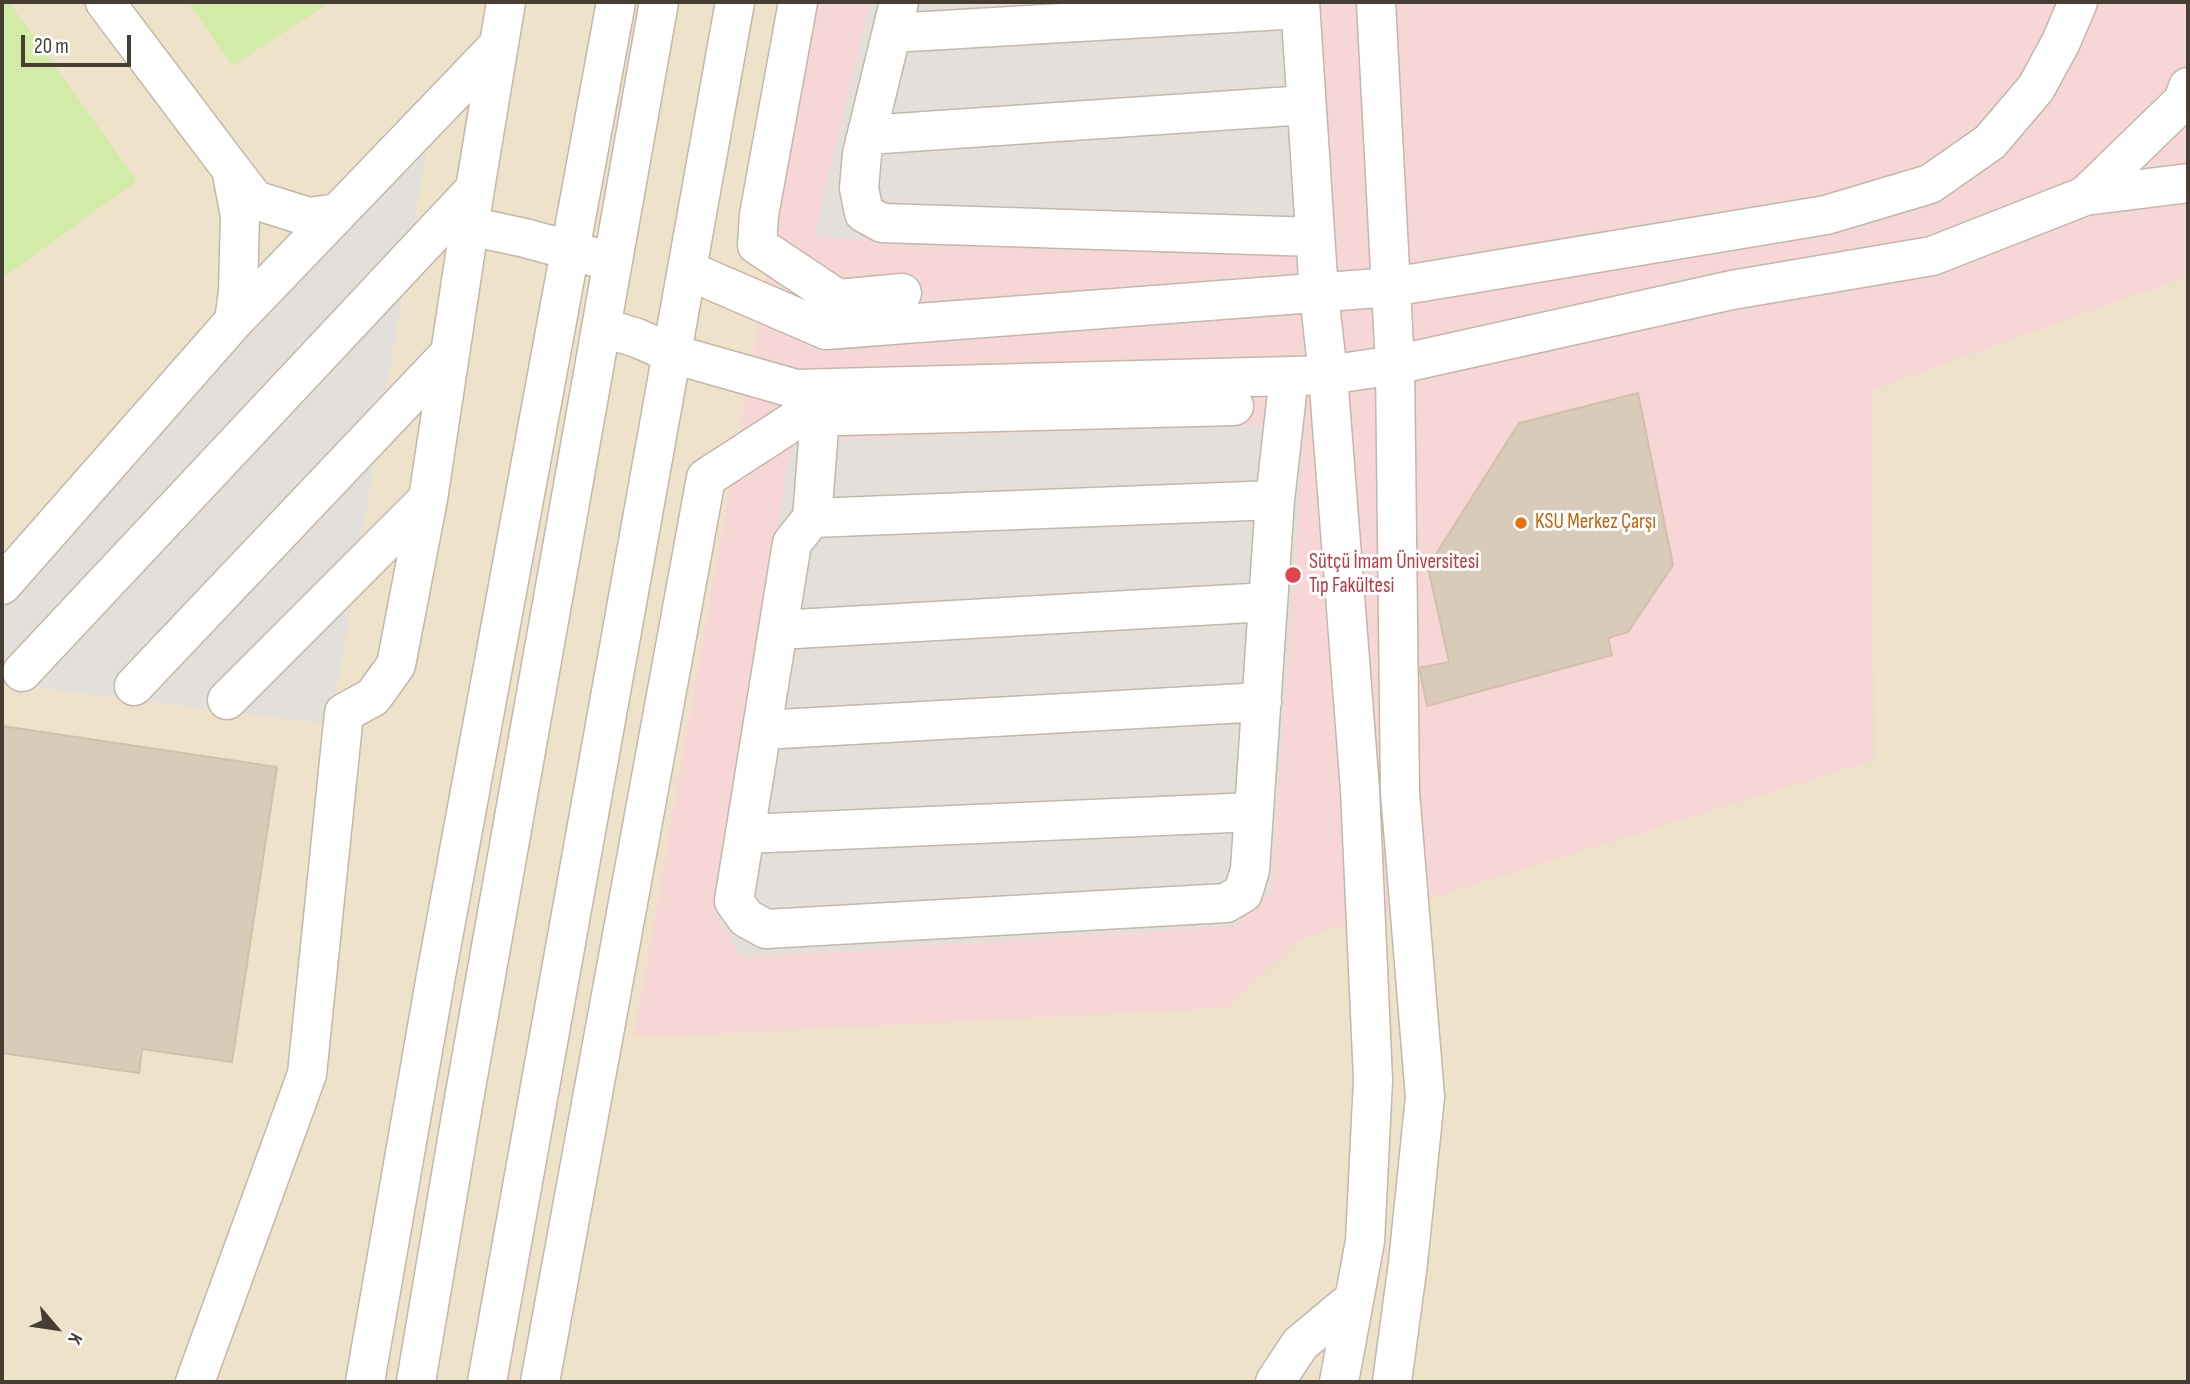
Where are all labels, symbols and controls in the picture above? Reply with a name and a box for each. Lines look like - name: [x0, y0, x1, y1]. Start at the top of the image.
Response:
- scale bar: [24, 21, 135, 65]
- text: 20 m: [34, 34, 69, 59]
- place label: KSU Merkez Çarşı: [1535, 510, 1656, 536]
- marker: KSU Merkez Çarşı: [1513, 515, 1529, 531]
- place label: Sütçü İmam Üniversitesi Tıp Fakültesi: [1309, 550, 1479, 600]
- marker: Sütçü İmam Üniversitesi Tıp Fakültesi: [1283, 565, 1303, 585]
- north arrow: [21, 1293, 91, 1363]
- text: K: [62, 1329, 87, 1348]

